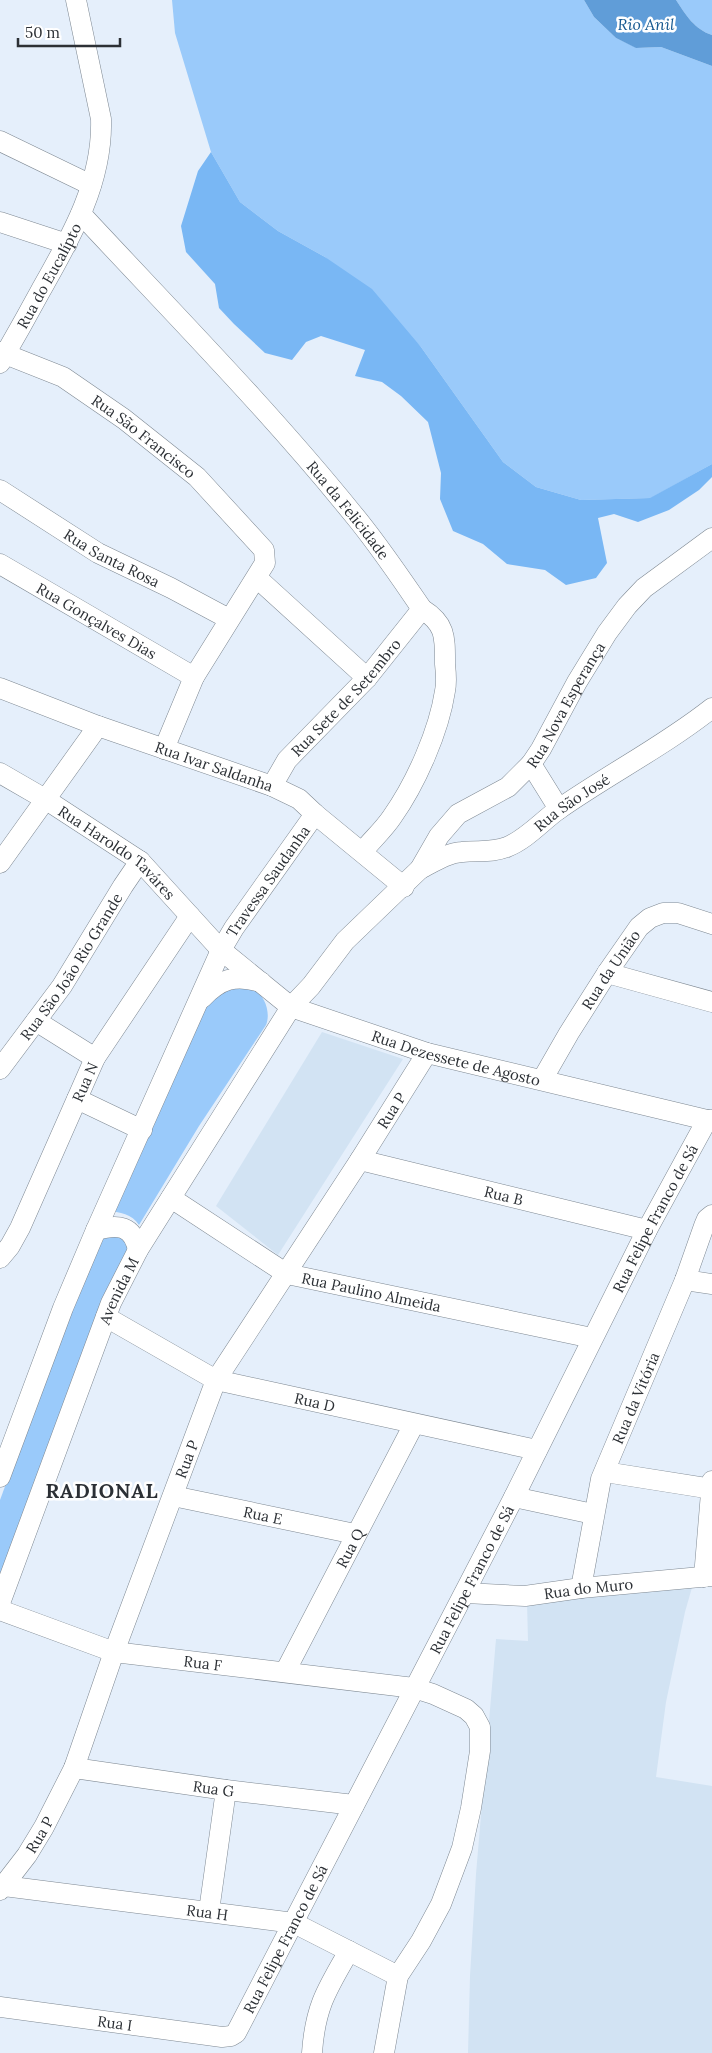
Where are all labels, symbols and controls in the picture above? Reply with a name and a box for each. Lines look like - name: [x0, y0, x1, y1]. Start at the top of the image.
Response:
- water label: Rio Anil: [617, 14, 675, 34]
- scale bar: [18, 15, 120, 47]
- text: 50 m: [25, 23, 60, 42]
- street label: Rua do Eucalípto: [12, 220, 85, 332]
- street label: Rua São Francisco: [88, 390, 200, 482]
- street label: Rua da Felicidade: [303, 457, 394, 563]
- street label: Rua Santa Rosa: [61, 524, 163, 591]
- street label: Rua Gonçalves Dias: [33, 578, 160, 663]
- street label: Rua Sete de Setembro: [287, 634, 405, 760]
- street label: Rua Nova Esperança: [522, 638, 609, 771]
- street label: Rua Ivar Saldanha: [153, 737, 276, 795]
- street label: Rua São José: [530, 769, 613, 835]
- street label: Rua Haroldo Taváres: [55, 801, 180, 903]
- street label: Travessa Saudanha: [222, 821, 314, 940]
- street label: Rua São João Rio Grande: [16, 889, 126, 1043]
- street label: Rua da União: [577, 926, 644, 1013]
- street label: Rua Dezessete de Agosto: [369, 1026, 543, 1089]
- street label: Rua N: [67, 1059, 102, 1105]
- street label: Rua P: [373, 1089, 410, 1132]
- street label: Rua Felipe Franco de Sá: [608, 1141, 702, 1296]
- street label: Rua B: [482, 1181, 525, 1209]
- street label: Avenida M: [94, 1254, 142, 1328]
- street label: Rua Paulino Almeida: [300, 1268, 443, 1316]
- street label: Rua da Vitória: [608, 1349, 663, 1447]
- street label: Rua D: [293, 1388, 337, 1415]
- street label: Rua P: [171, 1437, 202, 1481]
- district label: RADIONAL: [45, 1478, 159, 1503]
- street label: Rua E: [242, 1501, 284, 1528]
- street label: Rua Felipe Franco de Sá: [425, 1502, 518, 1657]
- street label: Rua Q: [331, 1525, 368, 1571]
- street label: Rua do Muro: [543, 1574, 634, 1603]
- street label: Rua F: [183, 1651, 223, 1674]
- street label: Rua G: [192, 1776, 236, 1800]
- street label: Rua P: [21, 1813, 57, 1856]
- street label: Rua Felipe Franco de Sá: [238, 1861, 331, 2016]
- street label: Rua H: [185, 1900, 229, 1924]
- street label: Rua I: [96, 2011, 134, 2034]

